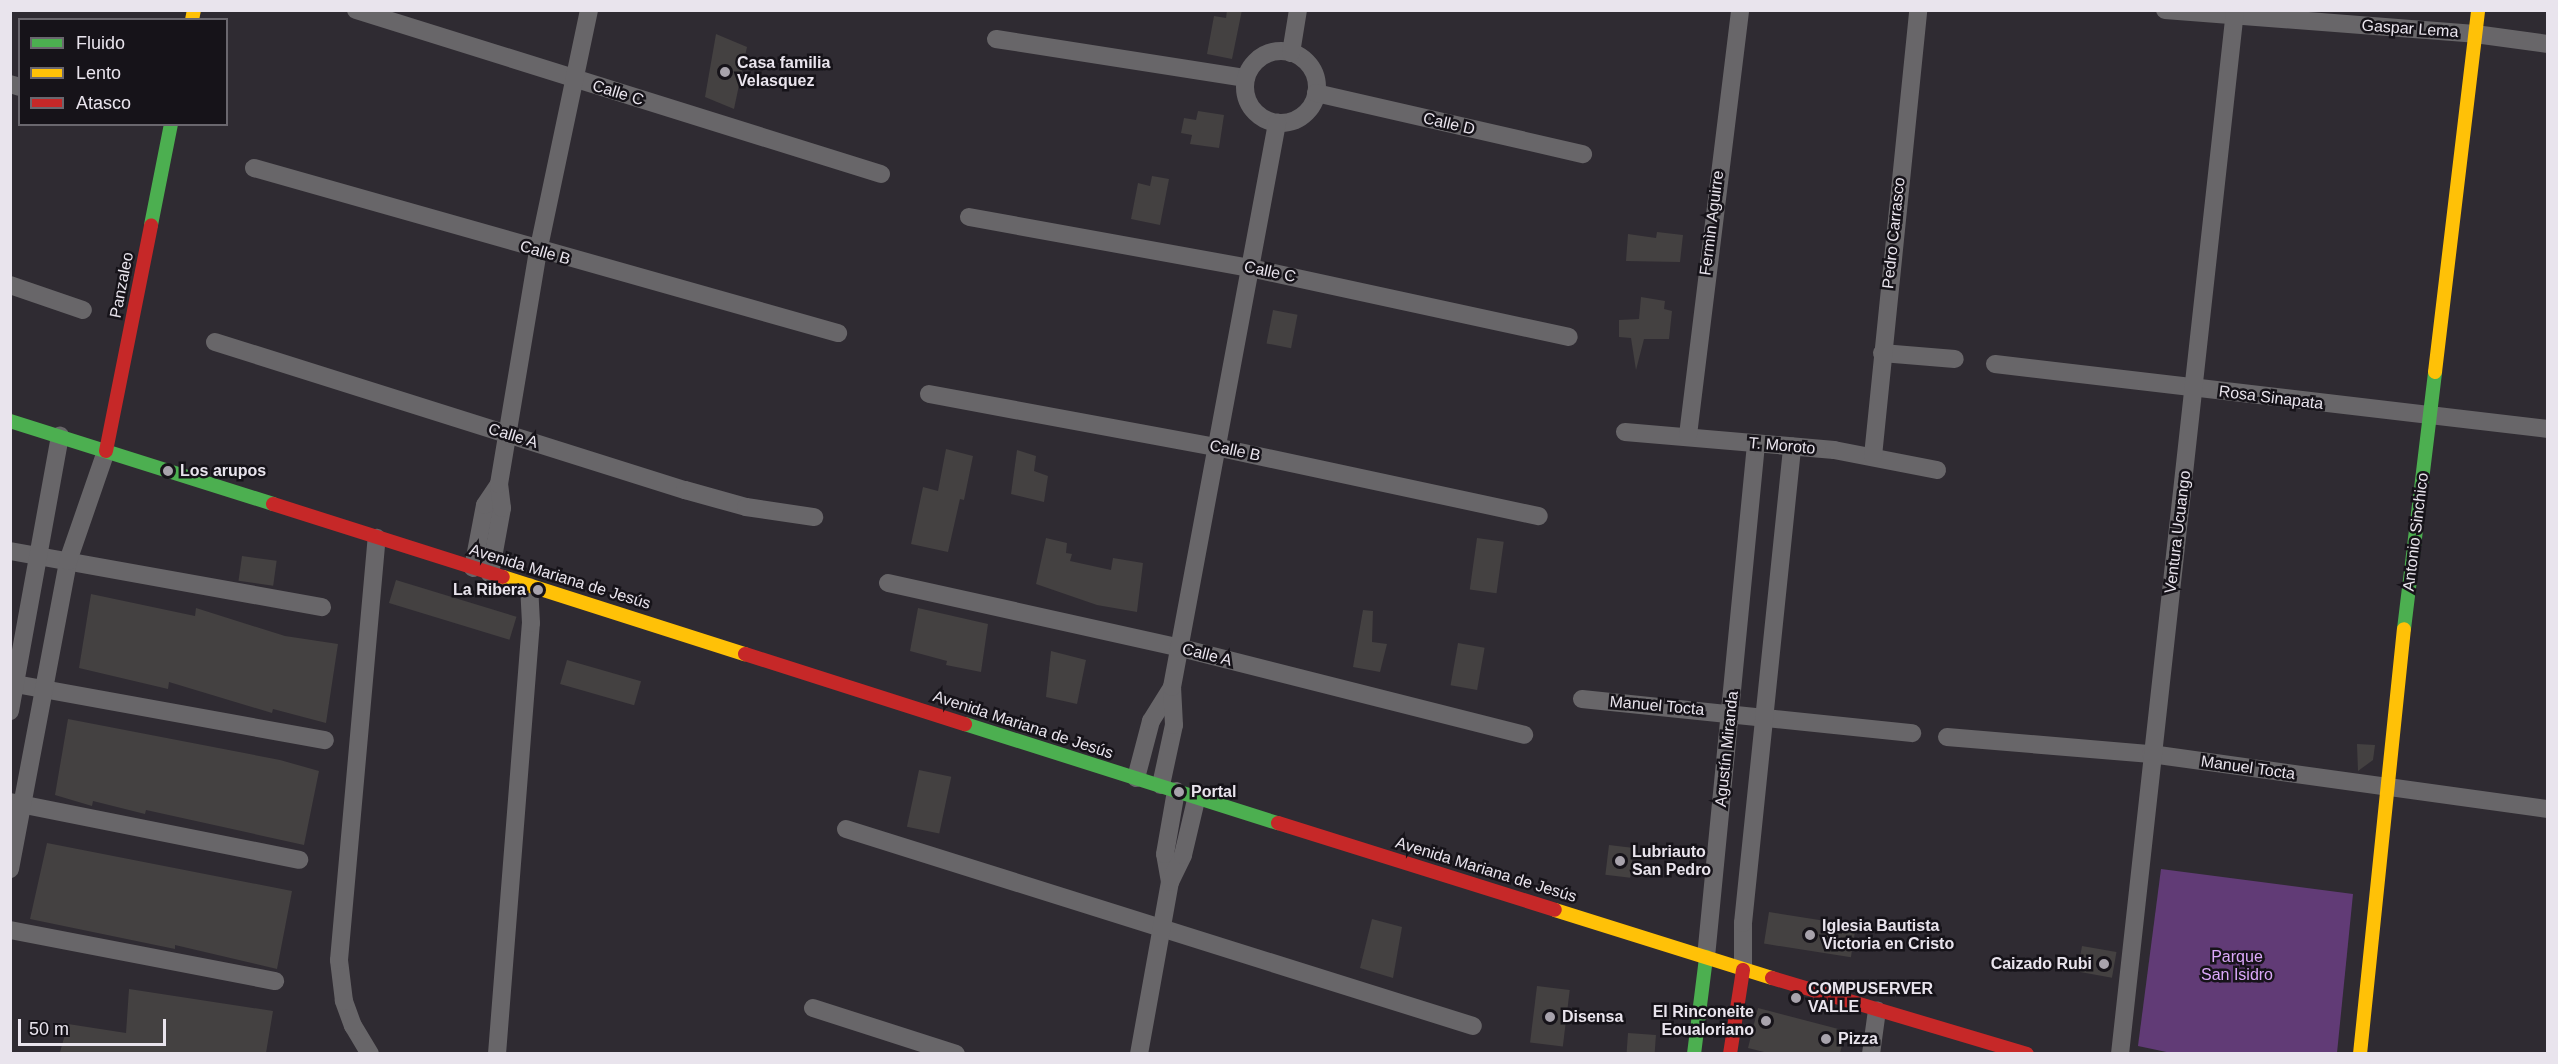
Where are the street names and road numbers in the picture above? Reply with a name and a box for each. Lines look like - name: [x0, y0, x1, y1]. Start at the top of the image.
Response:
- street label: Gaspar Lema: [2361, 16, 2459, 42]
- street label: Calle C: [590, 76, 646, 110]
- street label: Calle D: [1421, 109, 1477, 139]
- street label: Fermìn Aguirre: [1696, 169, 1728, 277]
- street label: Pedro Carrasco: [1879, 176, 1909, 290]
- street label: Calle B: [518, 237, 572, 269]
- street label: Panzaleo: [106, 250, 138, 320]
- street label: Calle C: [1242, 257, 1298, 287]
- street label: Rosa Sinapata: [2218, 382, 2324, 414]
- street label: Calle A: [486, 419, 540, 453]
- street label: T. Moroto: [1748, 434, 1816, 458]
- street label: Calle B: [1208, 436, 1262, 466]
- street label: Ventura Ucuango: [2161, 469, 2195, 595]
- street label: Antonio Sinchico: [2399, 472, 2433, 592]
- street label: Avenida Mariana de Jesús: [467, 540, 653, 614]
- street label: Calle A: [1180, 639, 1234, 671]
- street label: Avenida Mariana de Jesús: [931, 687, 1115, 763]
- street label: Agustín Miranda: [1711, 690, 1743, 808]
- street label: Manuel Tocta: [1609, 692, 1705, 720]
- street label: Manuel Tocta: [2200, 752, 2296, 784]
- street label: Avenida Mariana de Jesús: [1393, 833, 1579, 907]

